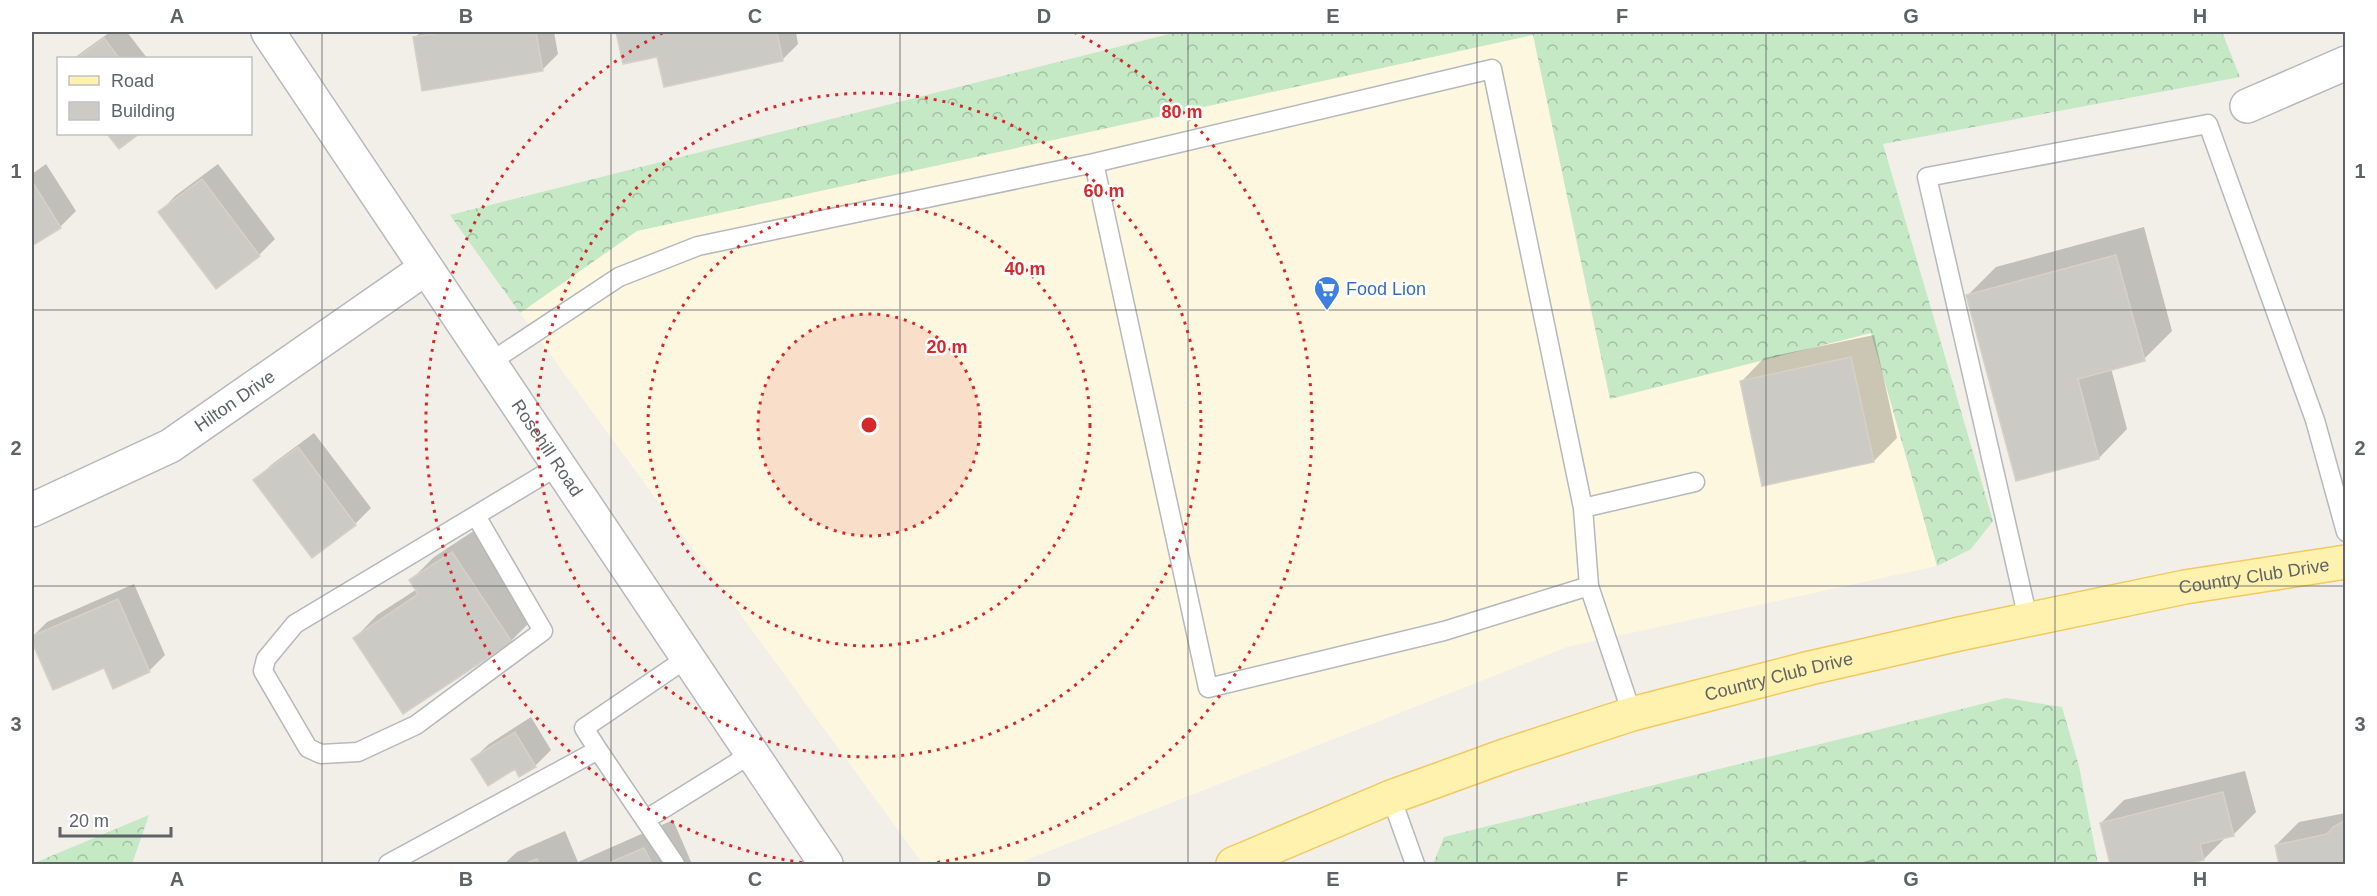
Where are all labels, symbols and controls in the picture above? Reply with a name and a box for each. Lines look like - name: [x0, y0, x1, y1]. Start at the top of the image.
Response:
- text: A: [170, 5, 184, 27]
- text: B: [459, 5, 473, 27]
- text: C: [748, 5, 762, 27]
- text: D: [1037, 5, 1051, 27]
- text: E: [1326, 5, 1340, 27]
- text: F: [1616, 5, 1628, 27]
- text: G: [1903, 5, 1919, 27]
- text: H: [2193, 5, 2207, 27]
- legend: [57, 57, 252, 135]
- text: Road: [111, 71, 154, 91]
- text: Building: [111, 101, 175, 121]
- text: 80 m: [1161, 102, 1203, 122]
- text: 1: [10, 160, 22, 182]
- text: 1: [2354, 160, 2366, 182]
- text: 60 m: [1083, 181, 1125, 201]
- text: 40 m: [1004, 259, 1046, 279]
- supermarket icon: Food Lion: [1312, 274, 1342, 312]
- place label: Food Lion: [1346, 279, 1426, 299]
- text: 20 m: [926, 337, 968, 357]
- street label: Hilton Drive: [191, 366, 279, 436]
- street label: Rosehill Road: [508, 396, 587, 500]
- centre of rings: [859, 415, 879, 435]
- text: 2: [10, 437, 22, 459]
- text: 2: [2354, 437, 2366, 459]
- street label: Country Club Drive: [2177, 555, 2331, 598]
- street label: Country Club Drive: [1702, 649, 1855, 705]
- text: 3: [10, 713, 22, 735]
- text: 3: [2354, 713, 2366, 735]
- scale bar: [60, 800, 171, 838]
- text: 20 m: [69, 811, 109, 831]
- text: A: [170, 868, 184, 890]
- text: B: [459, 868, 473, 890]
- text: C: [748, 868, 762, 890]
- text: D: [1037, 868, 1051, 890]
- text: E: [1326, 868, 1340, 890]
- text: F: [1616, 868, 1628, 890]
- text: G: [1903, 868, 1919, 890]
- text: H: [2193, 868, 2207, 890]

